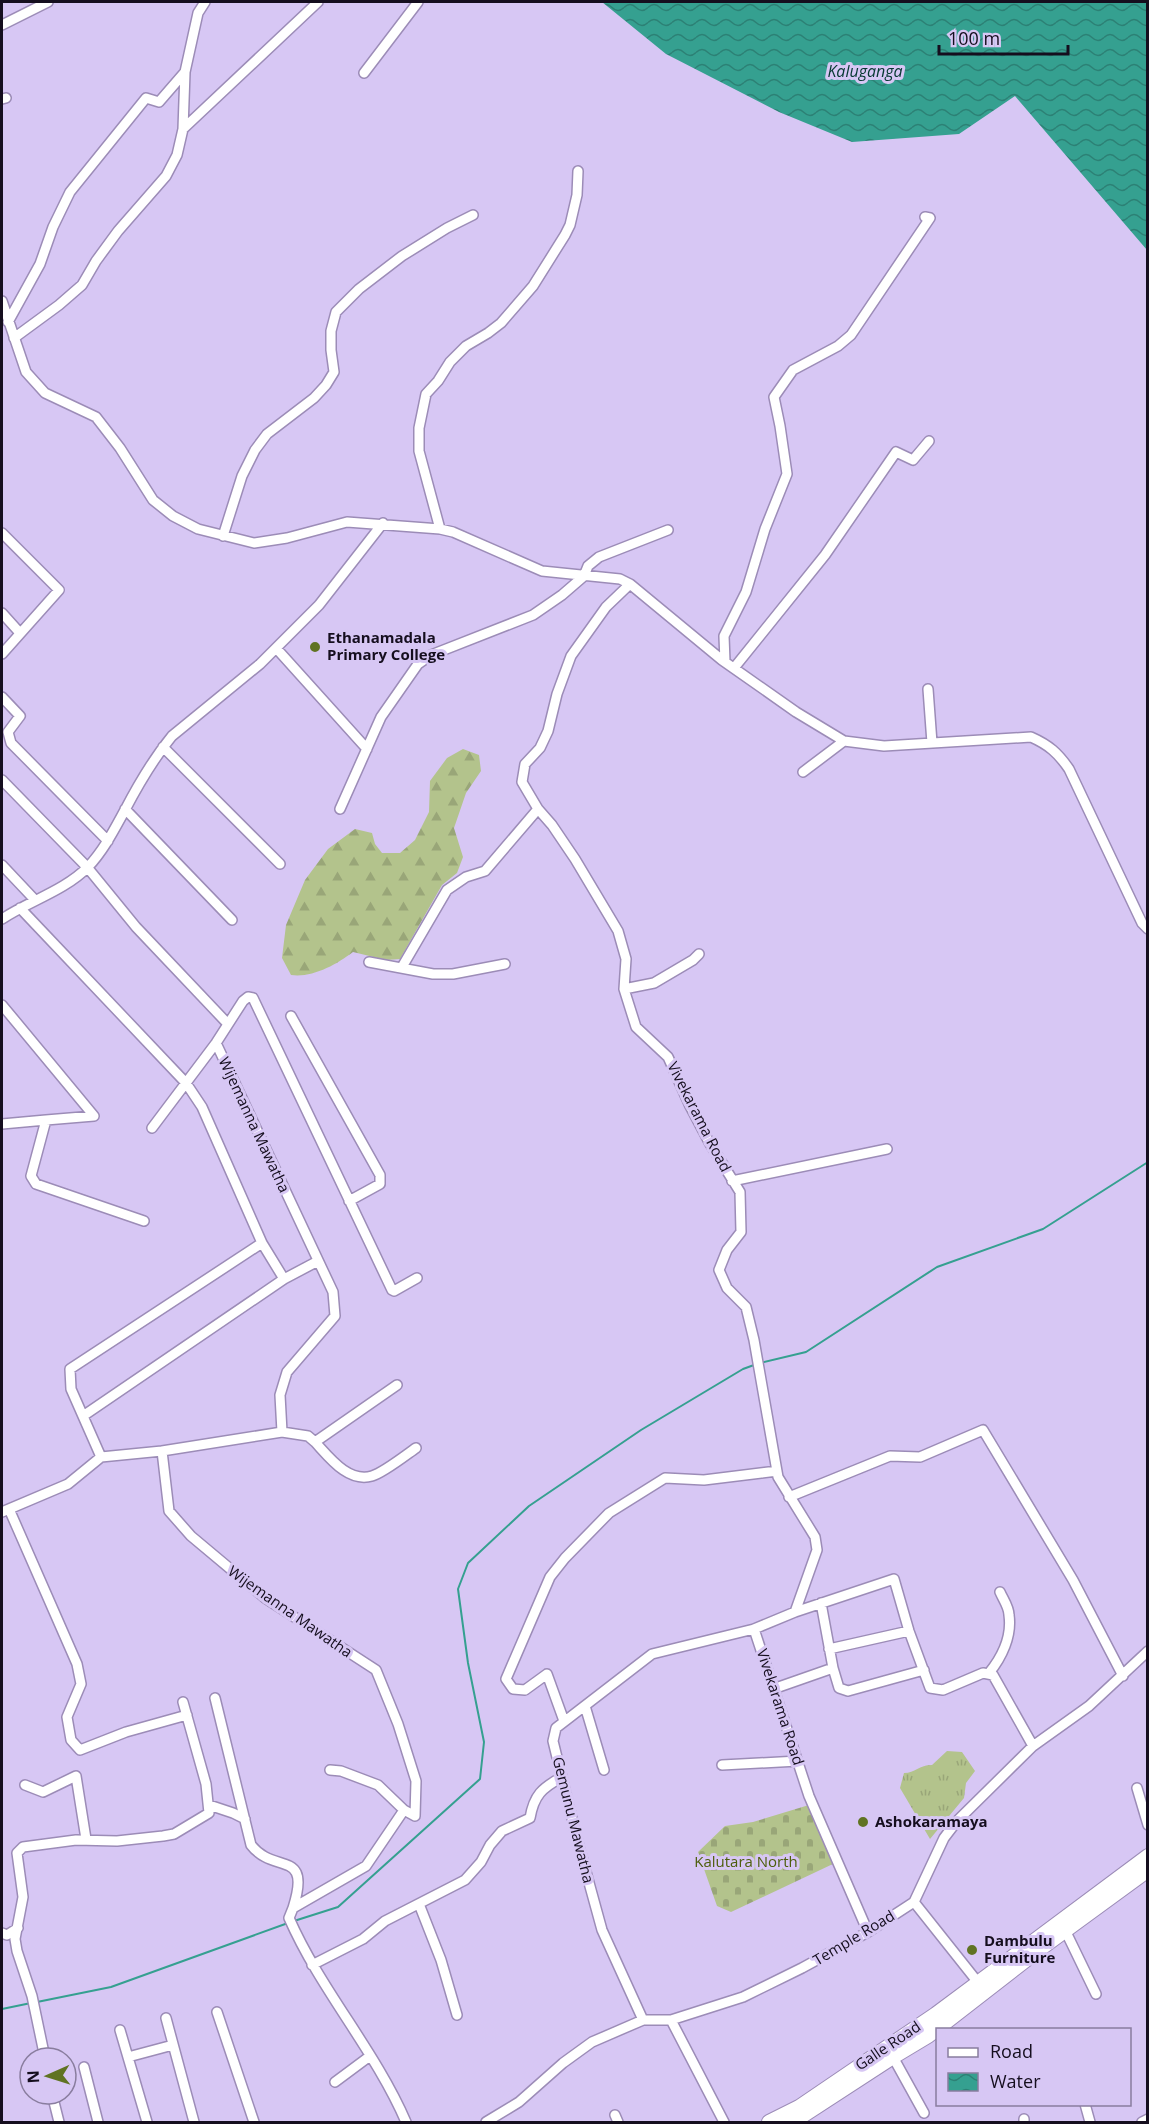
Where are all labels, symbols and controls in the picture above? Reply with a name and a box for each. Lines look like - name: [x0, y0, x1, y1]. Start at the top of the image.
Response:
- scale bar: [939, 18, 1068, 56]
- text: 100 m: [948, 26, 1000, 50]
- water label: Kaluganga: [827, 60, 903, 82]
- place label: Ethanamadala Primary College: [327, 627, 445, 664]
- marker: Ethanamadala Primary College: [308, 640, 322, 654]
- street label: Wijemanna Mawatha: [215, 1054, 295, 1196]
- street label: Vivekarama Road: [663, 1058, 736, 1175]
- street label: Wijemanna Mawatha: [224, 1561, 357, 1662]
- street label: Vivekarama Road: [753, 1646, 809, 1767]
- street label: Gemunu Mawatha: [549, 1755, 599, 1885]
- place label: Ashokaramaya: [875, 1811, 988, 1831]
- marker: Ashokaramaya: [856, 1815, 870, 1829]
- park label: Kalutara North: [694, 1851, 798, 1871]
- street label: Temple Road: [809, 1905, 898, 1969]
- place label: Dambulu Furniture: [984, 1930, 1056, 1967]
- marker: Dambulu Furniture: [965, 1943, 979, 1957]
- street label: Galle Road: [851, 2016, 924, 2074]
- legend: [936, 2028, 1131, 2106]
- text: Road: [990, 2039, 1033, 2063]
- north arrow: [18, 2046, 78, 2106]
- text: Water: [990, 2069, 1041, 2093]
- text: N: [22, 2070, 44, 2084]

